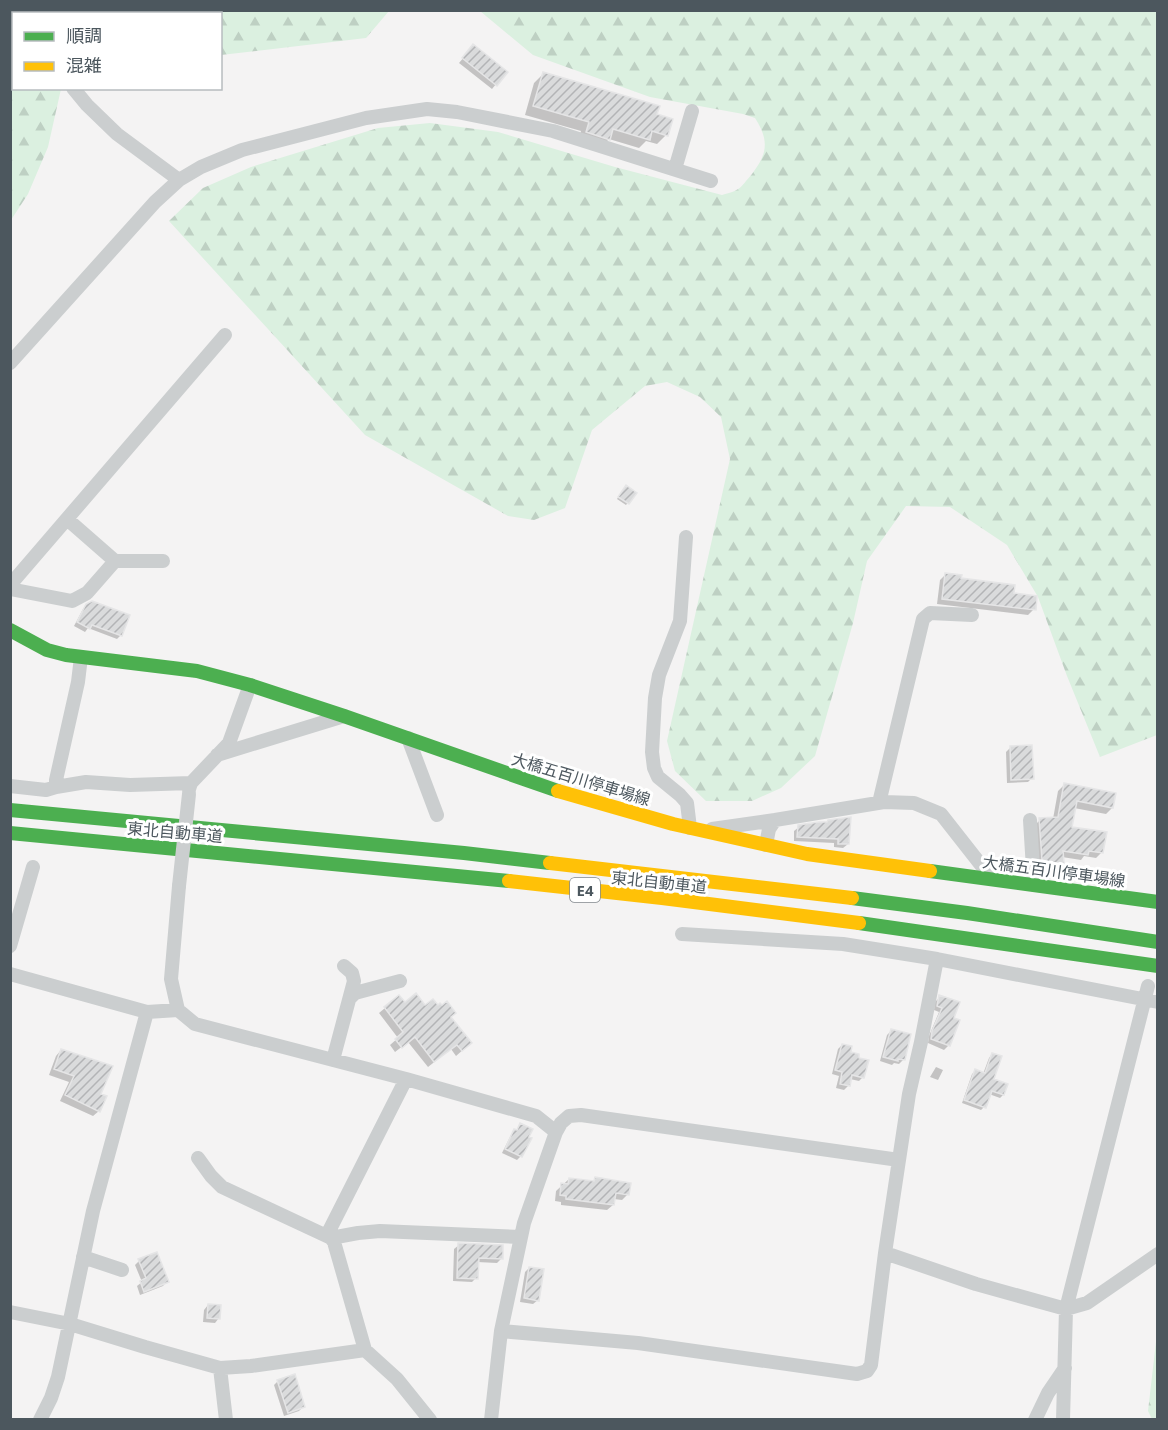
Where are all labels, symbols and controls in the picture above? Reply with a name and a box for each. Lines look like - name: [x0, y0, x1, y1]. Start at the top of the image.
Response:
- legend: [12, 12, 222, 90]
- text: 順調: [66, 23, 102, 47]
- text: 混雑: [66, 53, 102, 77]
- street label: 大橋五百川停車場線: [509, 747, 653, 811]
- street label: 東北自動車道: [126, 817, 224, 847]
- street label: 大橋五百川停車場線: [981, 850, 1127, 892]
- street label: 東北自動車道: [610, 866, 708, 898]
- road number: E4: [570, 878, 600, 902]

